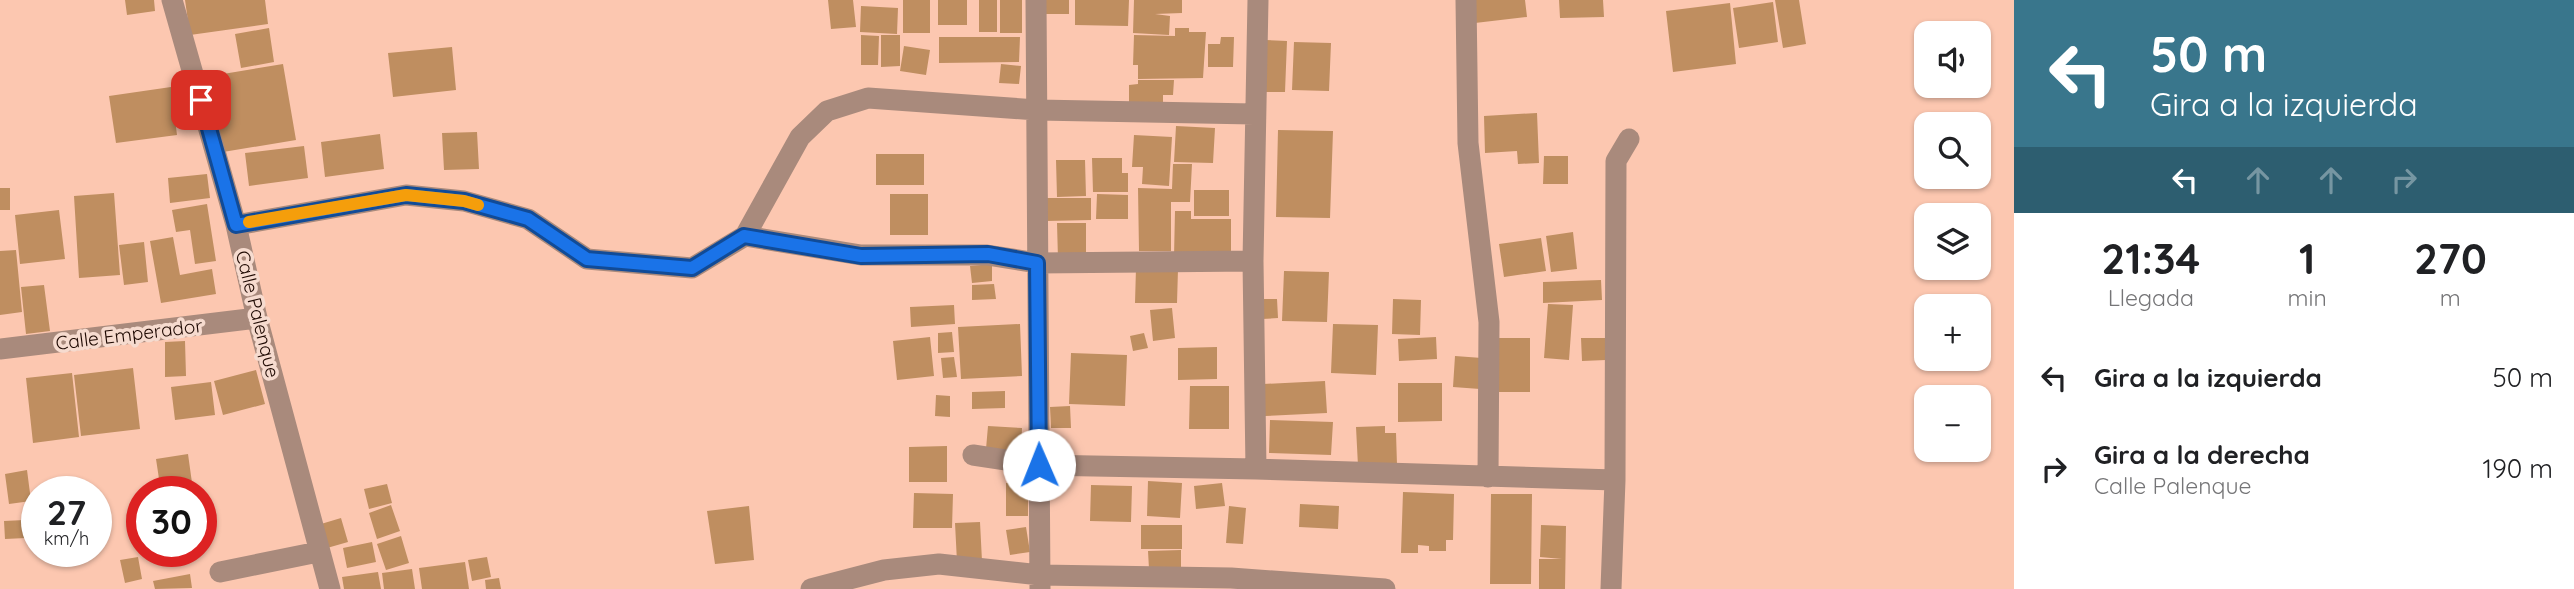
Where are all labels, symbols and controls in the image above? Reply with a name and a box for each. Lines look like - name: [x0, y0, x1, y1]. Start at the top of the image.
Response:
- map controls: [1914, 21, 1991, 462]
- button: sound: [1914, 21, 1991, 98]
- text: 50 m: [2150, 23, 2267, 84]
- icon: left: [2035, 28, 2126, 119]
- pin: [171, 70, 231, 130]
- icon: arrive: [182, 81, 220, 119]
- text: Gira a la izquierda: [2150, 84, 2418, 124]
- button: search: [1914, 112, 1991, 189]
- icon: left: [2166, 161, 2204, 199]
- icon: ahead: [2239, 161, 2277, 199]
- icon: ahead: [2312, 161, 2350, 199]
- icon: right: [2385, 161, 2423, 199]
- button: layers: [1914, 203, 1991, 280]
- text: 21:34: [2101, 232, 2200, 285]
- text: 1: [2299, 232, 2315, 285]
- text: 270: [2414, 232, 2487, 285]
- street label: Calle Palenque: [231, 248, 285, 380]
- text: Llegada: [2108, 283, 2194, 312]
- text: min: [2287, 283, 2327, 312]
- text: m: [2440, 283, 2461, 312]
- button: +: [1914, 294, 1991, 371]
- street label: Calle Emperador: [54, 313, 204, 355]
- icon: left: [2035, 359, 2073, 397]
- text: Gira a la izquierda: [2094, 361, 2322, 394]
- text: 50 m: [2493, 361, 2553, 394]
- button: −: [1914, 385, 1991, 462]
- position arrow: [1002, 428, 1076, 502]
- text: Gira a la derecha: [2094, 438, 2310, 471]
- icon: right: [2035, 450, 2073, 488]
- text: 190 m: [2483, 452, 2553, 485]
- text: Calle Palenque: [2094, 471, 2251, 500]
- speed limit sign: 30: [126, 476, 217, 567]
- text: 27: [47, 490, 86, 534]
- text: km/h: [44, 527, 89, 550]

